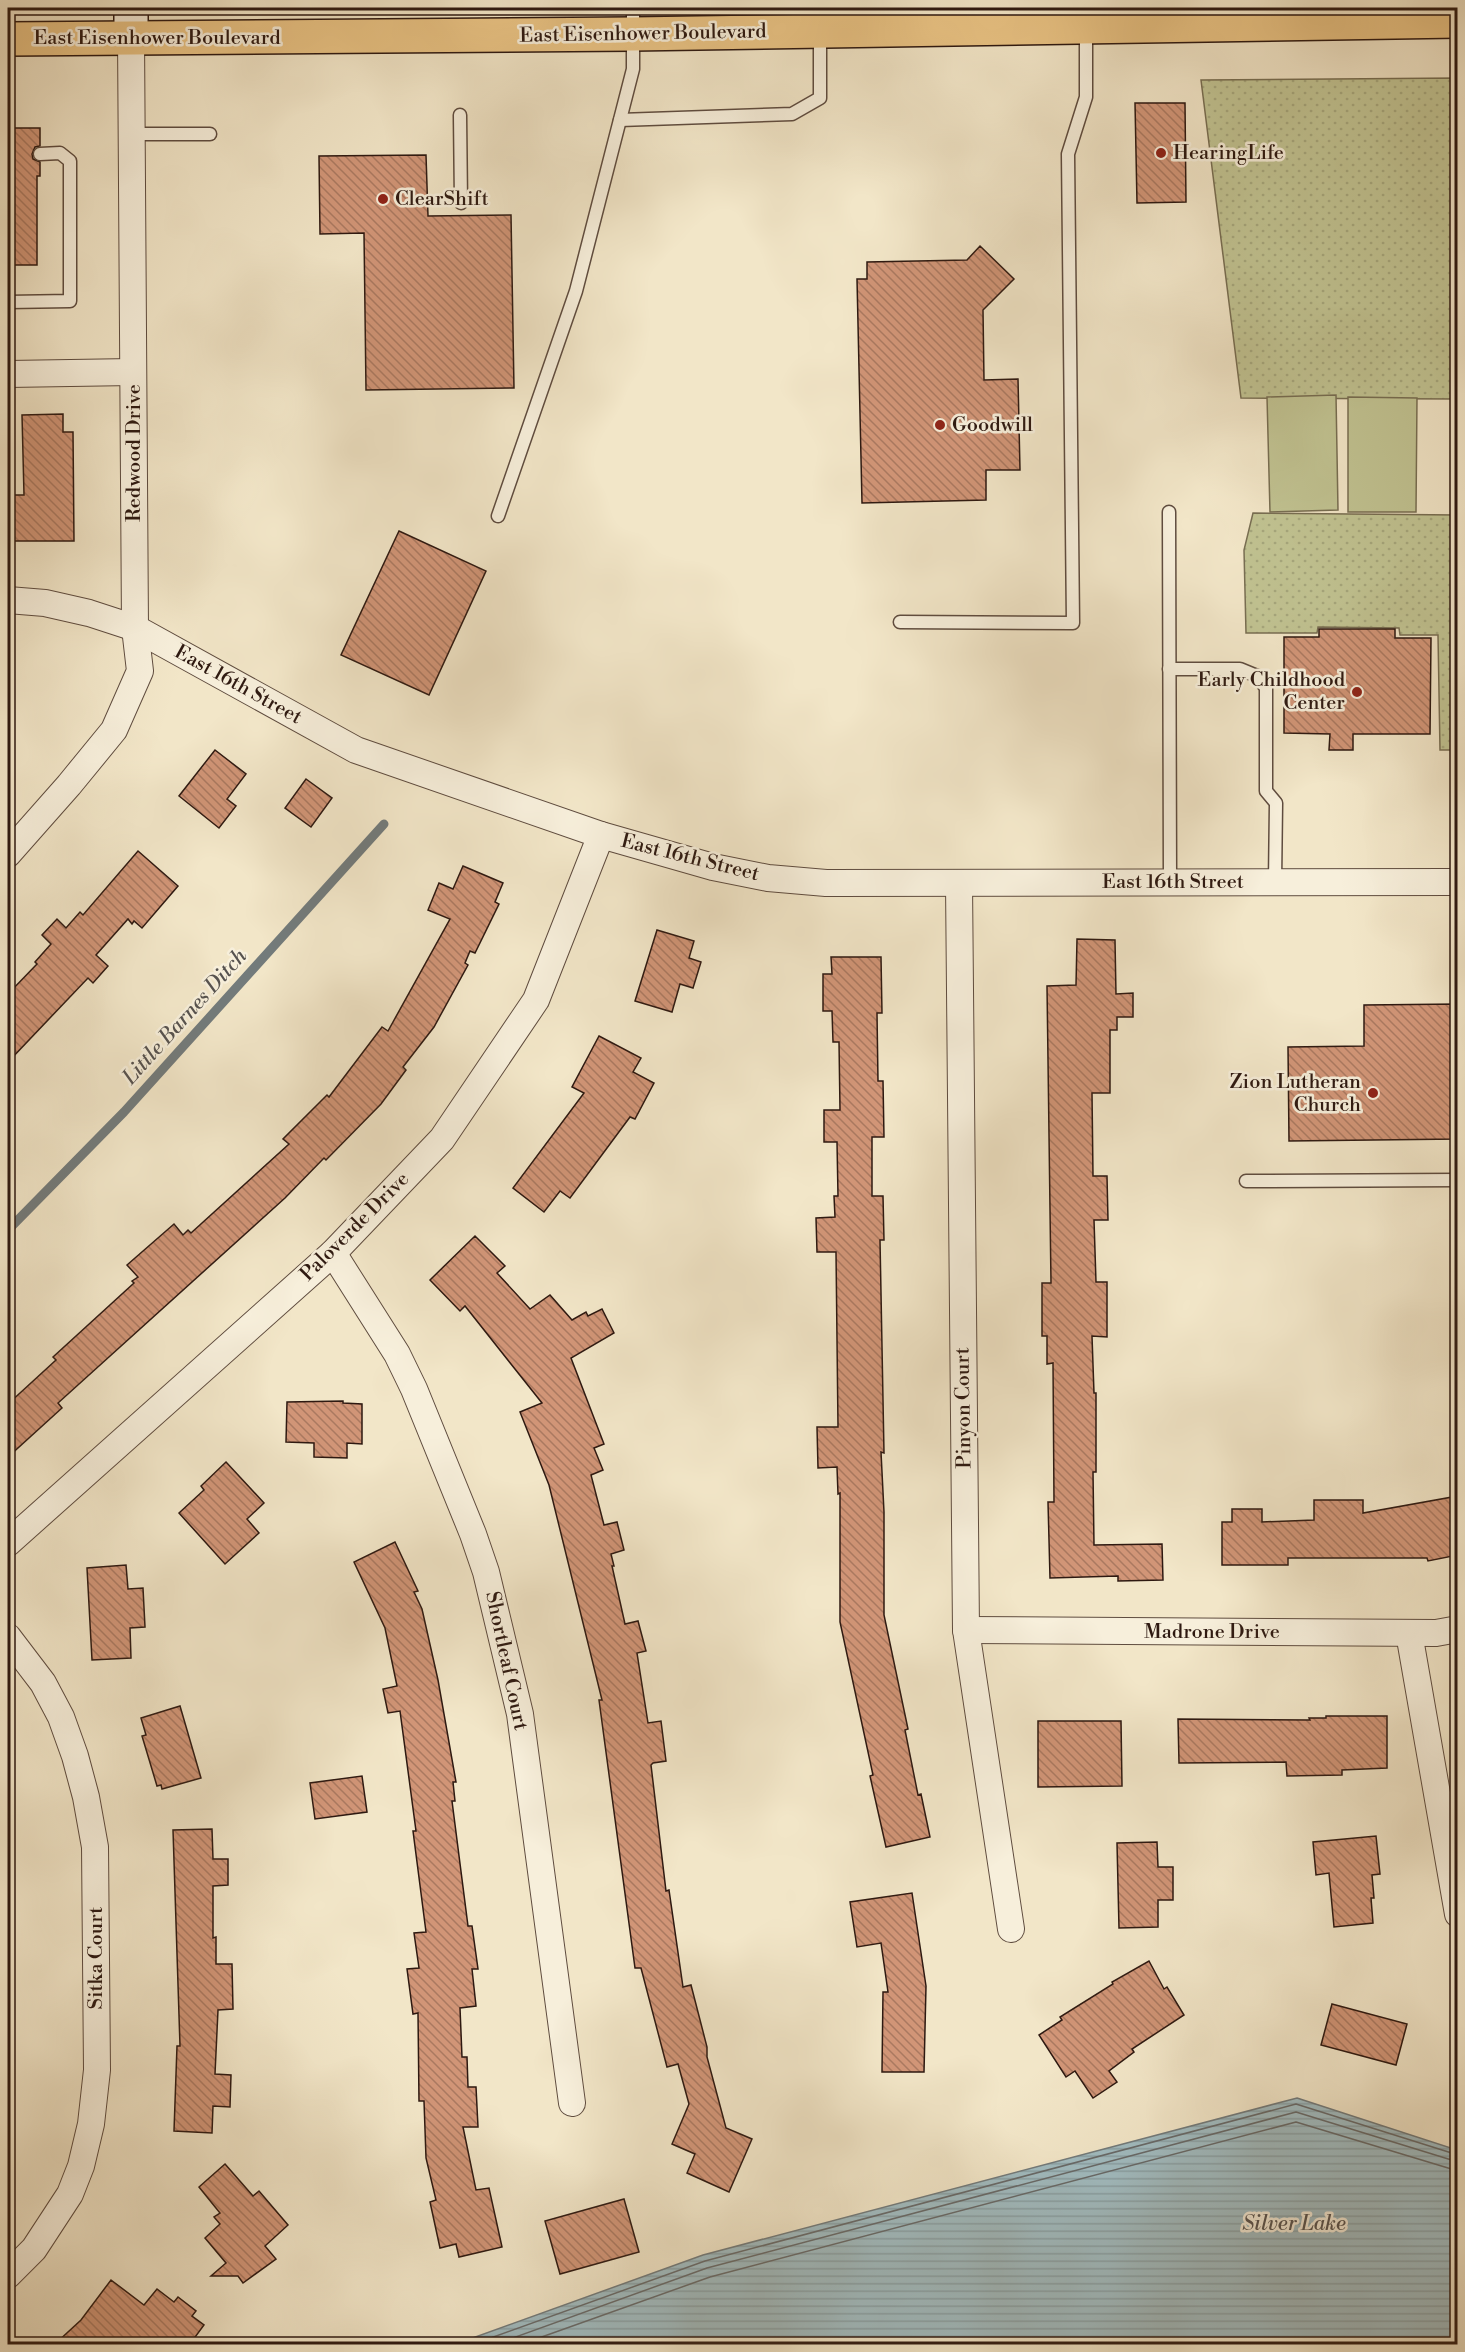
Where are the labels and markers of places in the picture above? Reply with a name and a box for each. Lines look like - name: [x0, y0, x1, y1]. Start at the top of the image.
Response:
- place label: HearingLife: [1173, 141, 1284, 166]
- marker: HearingLife: [1154, 146, 1168, 160]
- place label: ClearShift: [395, 187, 489, 212]
- marker: ClearShift: [376, 192, 390, 206]
- place label: Goodwill: [952, 413, 1033, 438]
- marker: Goodwill: [933, 418, 947, 432]
- place label: Early Childhood Center: [1198, 668, 1346, 716]
- marker: Early Childhood Center: [1350, 685, 1364, 699]
- place label: Zion Lutheran Church: [1230, 1070, 1361, 1118]
- marker: Zion Lutheran Church: [1366, 1086, 1380, 1100]

